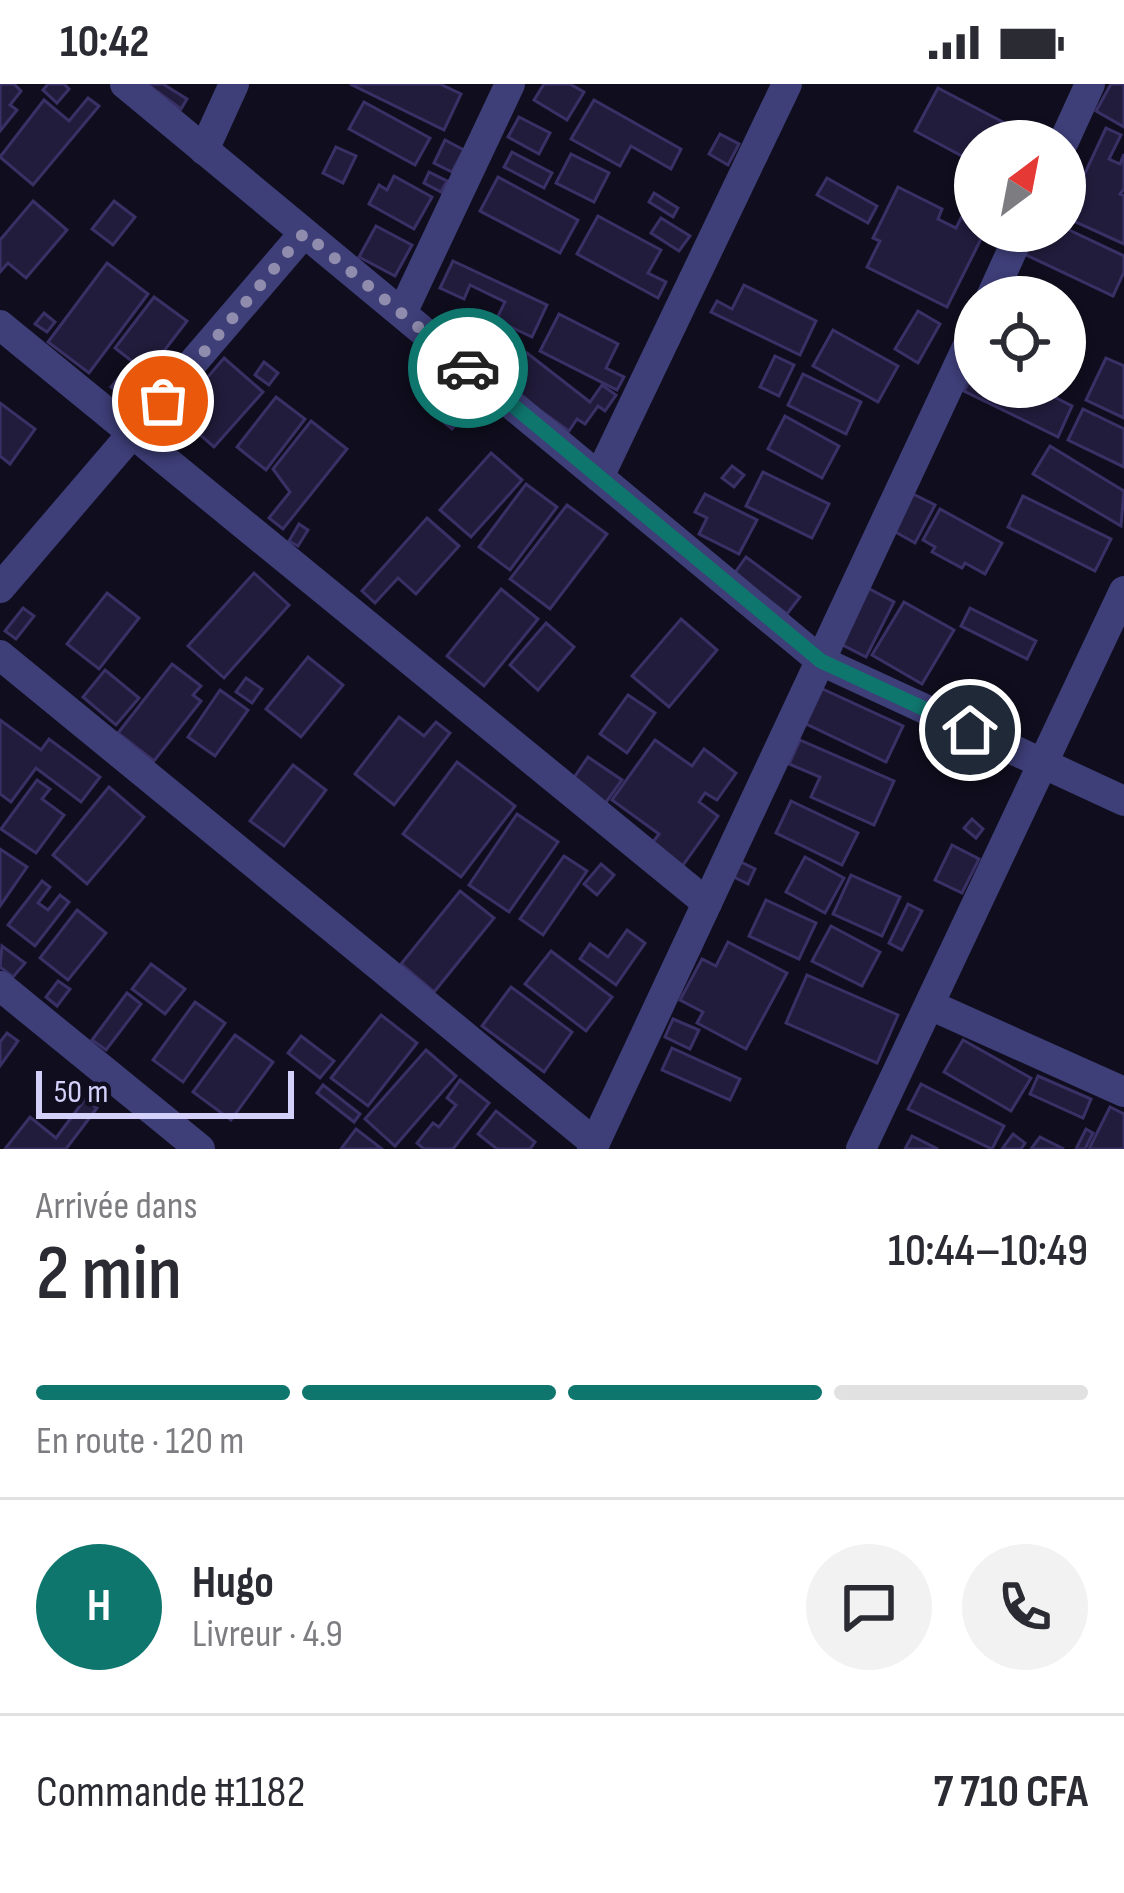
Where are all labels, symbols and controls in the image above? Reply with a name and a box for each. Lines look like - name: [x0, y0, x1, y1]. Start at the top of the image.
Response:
- text: 10:42: [60, 15, 149, 70]
- north arrow: [954, 120, 1086, 252]
- map controls: [954, 120, 1086, 408]
- button: locate: [954, 276, 1086, 408]
- courier: [408, 308, 528, 428]
- icon: car: [435, 335, 501, 401]
- pin: [112, 350, 214, 452]
- icon: bag: [130, 368, 196, 434]
- pin: [919, 679, 1021, 781]
- icon: home: [937, 697, 1003, 763]
- scale bar: [36, 1065, 294, 1118]
- text: 50 m: [54, 1072, 108, 1112]
- text: Arrivée dans: [36, 1183, 197, 1230]
- text: 10:44–10:49: [888, 1224, 1088, 1279]
- text: 2 min: [36, 1228, 182, 1321]
- text: En route · 120 m: [36, 1418, 244, 1465]
- button: chat: [806, 1544, 932, 1670]
- button: phone: [962, 1544, 1088, 1670]
- text: Hugo: [192, 1556, 274, 1611]
- text: H: [87, 1579, 111, 1634]
- text: Livreur · 4.9: [192, 1611, 343, 1658]
- text: Commande #1182: [36, 1765, 305, 1820]
- text: 7 710 CFA: [933, 1765, 1088, 1820]

